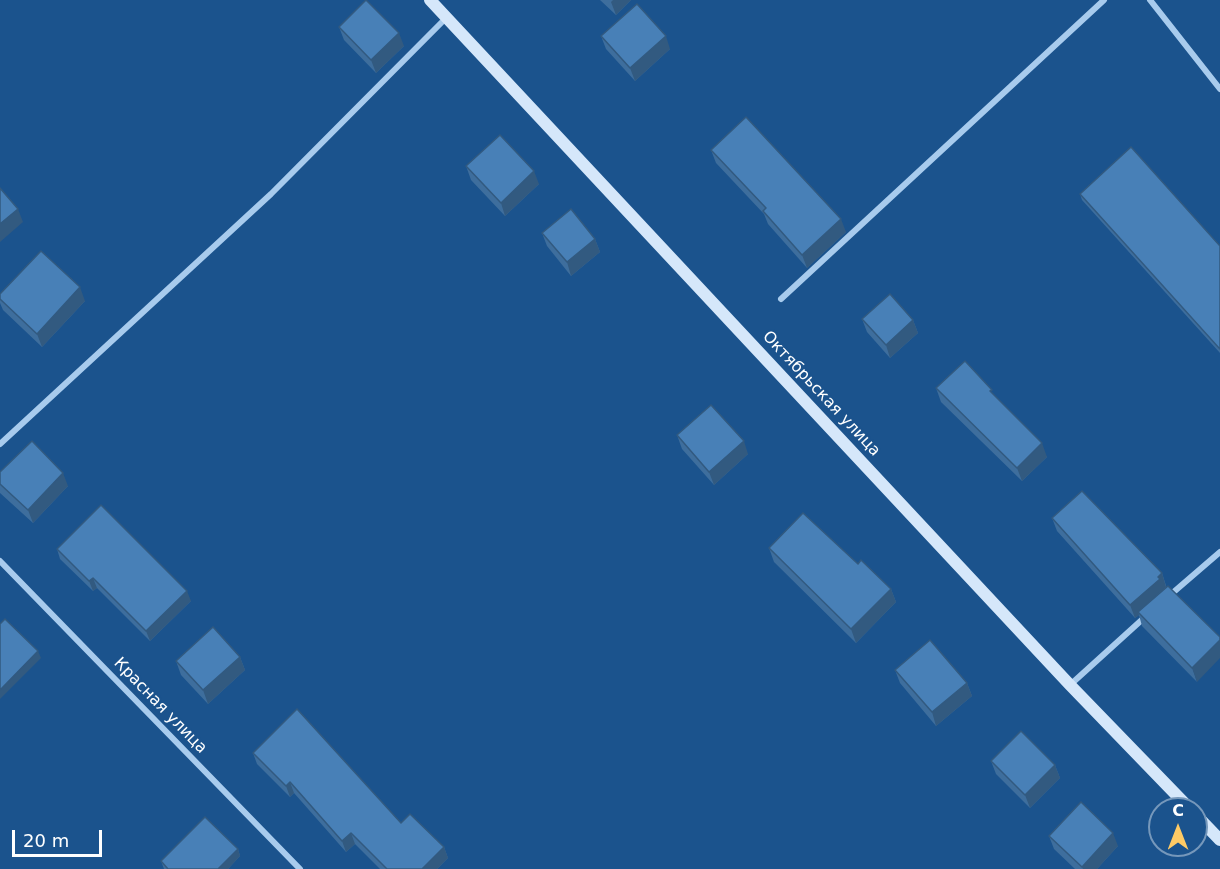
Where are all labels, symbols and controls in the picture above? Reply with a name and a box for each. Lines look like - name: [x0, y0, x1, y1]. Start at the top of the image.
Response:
- street label: Октябрьская улица: [758, 327, 884, 461]
- street label: Красная улица: [109, 654, 211, 758]
- north arrow: [1148, 797, 1208, 857]
- text: С: [1172, 801, 1184, 820]
- scale bar: [15, 818, 105, 856]
- text: 20 m: [23, 830, 69, 851]

